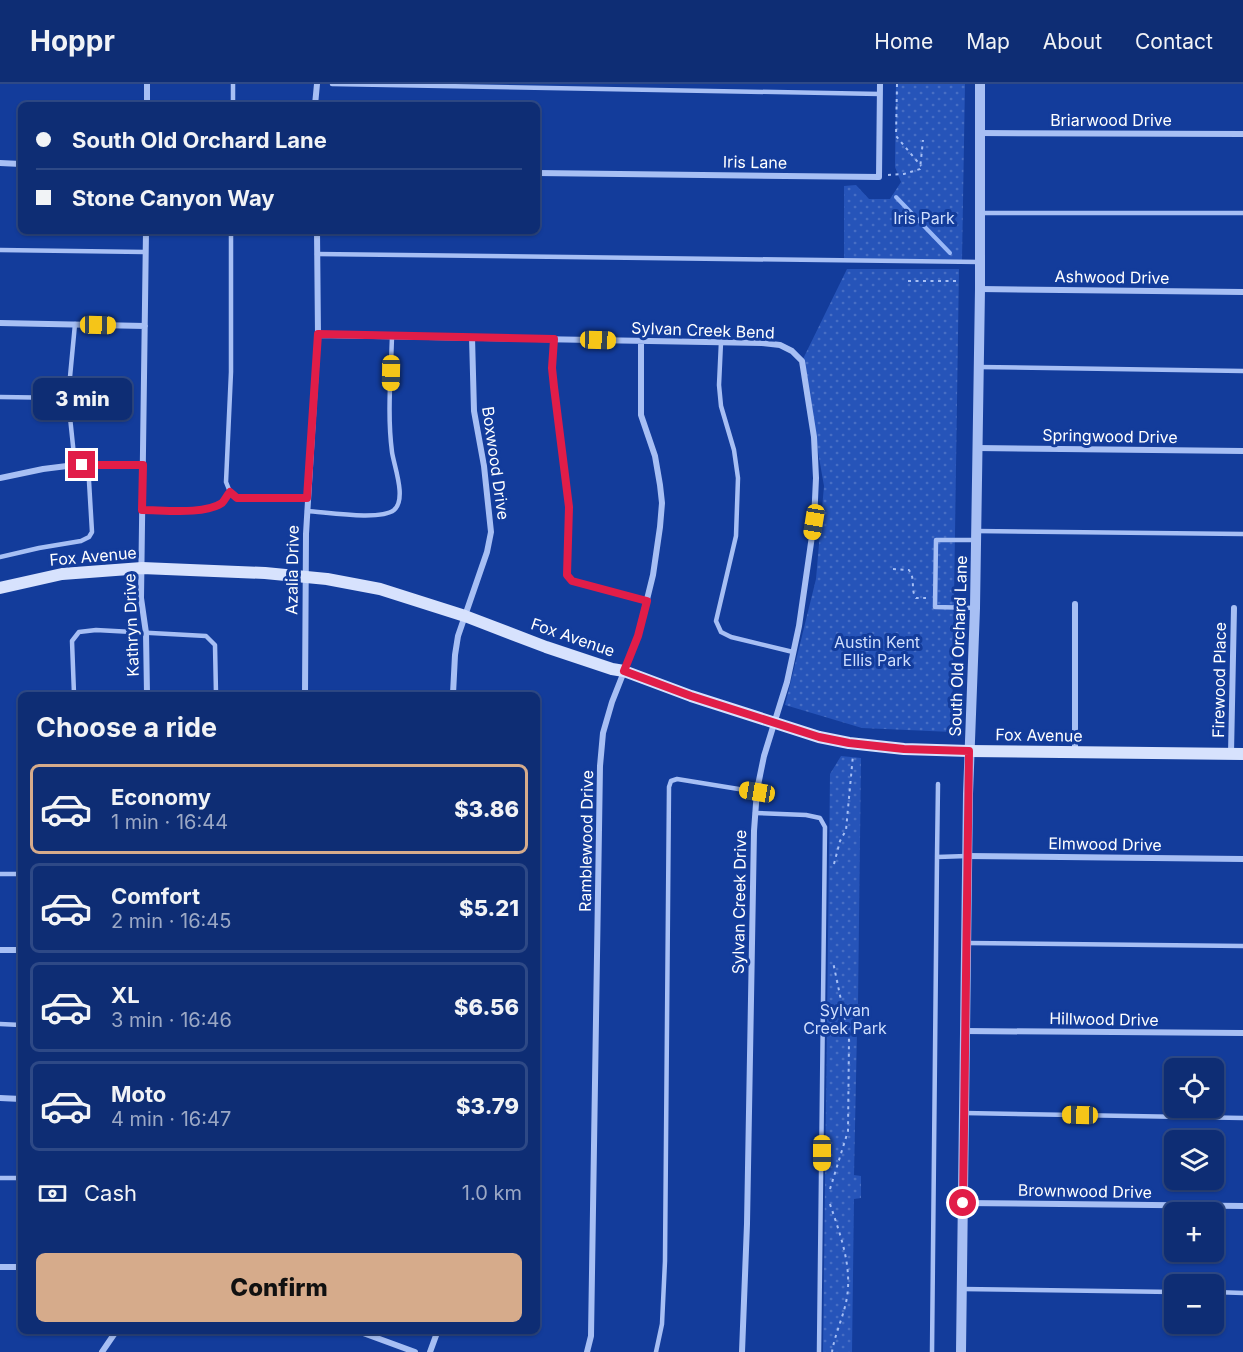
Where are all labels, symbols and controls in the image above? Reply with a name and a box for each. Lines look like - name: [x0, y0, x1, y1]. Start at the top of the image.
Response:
- text: Hoppr: [30, 24, 115, 58]
- text: Home: [874, 29, 933, 54]
- text: Map: [966, 29, 1010, 54]
- text: About: [1043, 29, 1102, 54]
- text: Contact: [1135, 29, 1213, 54]
- street label: Briarwood Drive: [1050, 110, 1172, 130]
- text: South Old Orchard Lane: [72, 127, 327, 153]
- street label: Iris Lane: [723, 151, 787, 173]
- text: Stone Canyon Way: [72, 185, 275, 211]
- park label: Iris Park: [893, 208, 955, 228]
- street label: Ashwood Drive: [1054, 266, 1170, 288]
- car: [80, 316, 116, 334]
- street label: Sylvan Creek Bend: [631, 318, 775, 342]
- car: [580, 330, 616, 350]
- car: [382, 355, 400, 391]
- callout: 3 min: [32, 378, 132, 420]
- text: 3 min: [55, 387, 110, 411]
- street label: Boxwood Drive: [478, 405, 514, 521]
- street label: Springwood Drive: [1042, 425, 1178, 447]
- route end: [68, 451, 95, 478]
- car: [802, 503, 826, 541]
- street label: Azalia Drive: [281, 525, 303, 615]
- street label: Fox Avenue: [49, 542, 137, 570]
- street label: South Old Orchard Lane: [945, 555, 971, 737]
- street label: Kathryn Drive: [119, 573, 143, 677]
- street label: Fox Avenue: [528, 613, 618, 661]
- street label: Firewood Place: [1208, 622, 1230, 738]
- park label: Austin Kent Ellis Park: [834, 632, 920, 670]
- text: Choose a ride: [36, 711, 217, 744]
- street label: Fox Avenue: [995, 724, 1083, 746]
- street label: Ramblewood Drive: [575, 770, 597, 912]
- car: [738, 780, 776, 804]
- icon: car: [39, 782, 93, 836]
- text: Economy: [111, 784, 211, 810]
- text: $3.86: [454, 796, 519, 822]
- text: 1 min · 16:44: [111, 810, 228, 834]
- street label: Sylvan Creek Drive: [728, 830, 750, 974]
- street label: Elmwood Drive: [1048, 833, 1162, 855]
- icon: car: [39, 881, 93, 935]
- text: Comfort: [111, 883, 200, 909]
- text: $5.21: [459, 895, 519, 921]
- text: 2 min · 16:45: [111, 909, 231, 933]
- icon: car: [39, 980, 93, 1034]
- text: XL: [111, 982, 140, 1008]
- text: $6.56: [454, 994, 519, 1020]
- park label: Sylvan Creek Park: [803, 1000, 887, 1038]
- text: 3 min · 16:46: [111, 1008, 232, 1032]
- street label: Hillwood Drive: [1049, 1008, 1159, 1030]
- map controls: [1164, 1058, 1224, 1334]
- button: locate: [1164, 1058, 1224, 1118]
- icon: car: [39, 1079, 93, 1133]
- text: Moto: [111, 1081, 166, 1107]
- text: $3.79: [456, 1093, 519, 1119]
- car: [1062, 1106, 1098, 1124]
- text: 4 min · 16:47: [111, 1107, 231, 1131]
- button: layers: [1164, 1130, 1224, 1190]
- car: [813, 1135, 831, 1171]
- icon: cash: [36, 1177, 69, 1210]
- text: Cash: [84, 1180, 137, 1206]
- street label: Brownwood Drive: [1018, 1180, 1152, 1202]
- text: 1.0 km: [462, 1181, 522, 1205]
- route start: [949, 1189, 976, 1216]
- button: +: [1164, 1202, 1224, 1262]
- button: Confirm: [36, 1253, 522, 1322]
- button: −: [1164, 1274, 1224, 1334]

